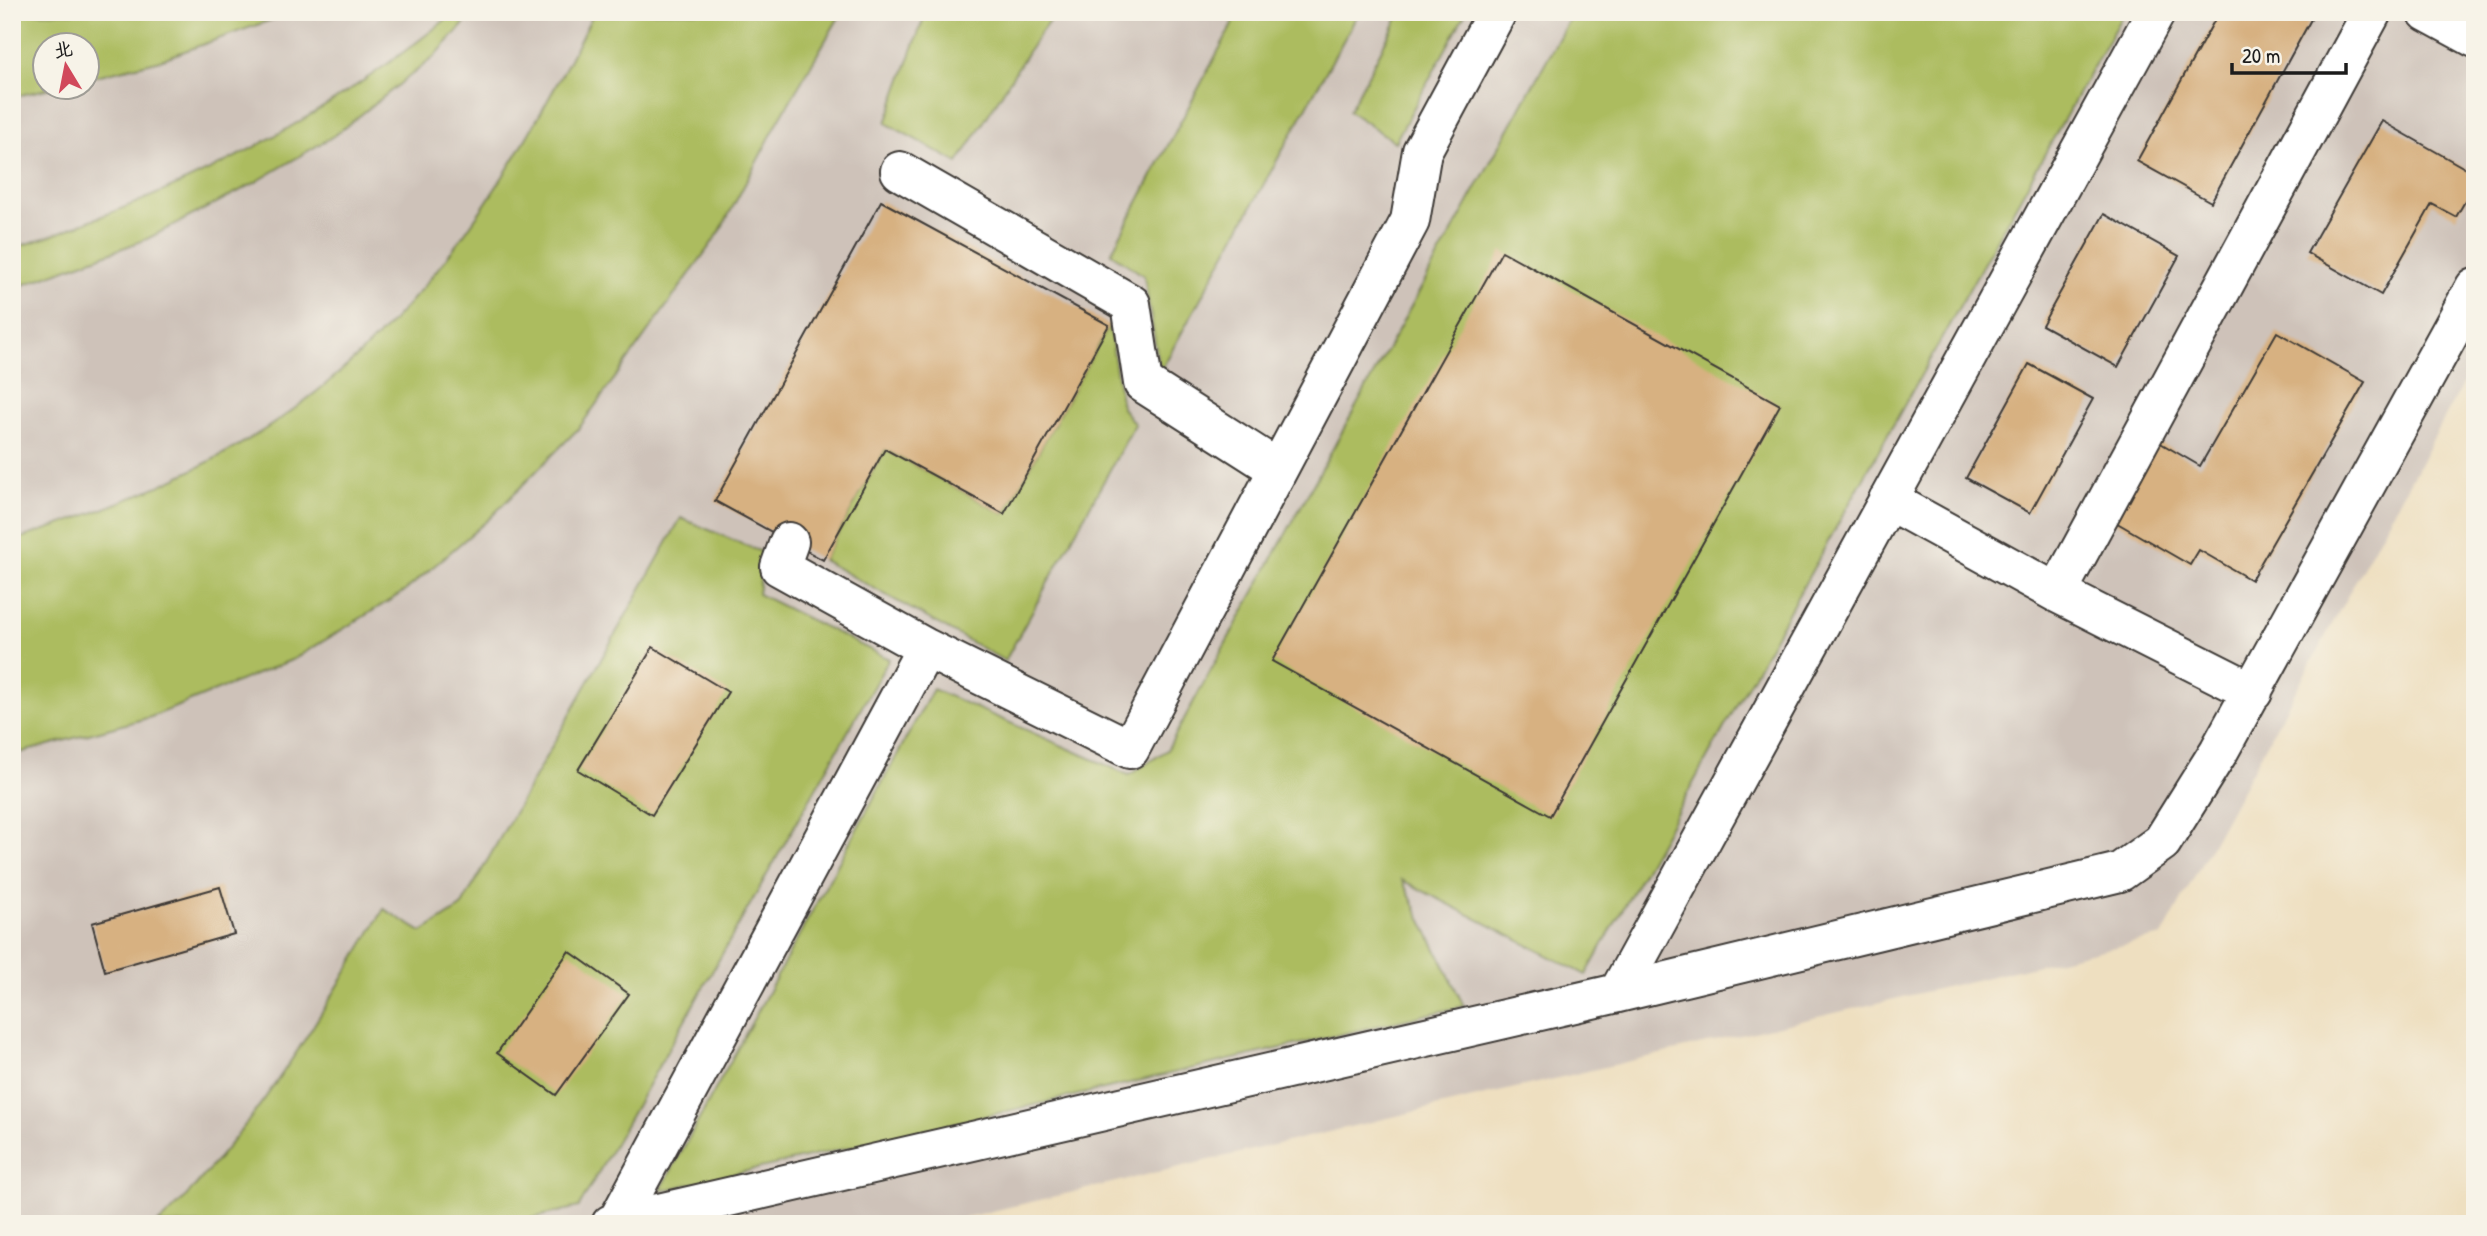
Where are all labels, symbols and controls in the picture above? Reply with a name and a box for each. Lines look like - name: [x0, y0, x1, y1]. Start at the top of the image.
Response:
- north arrow: [32, 32, 102, 102]
- scale bar: [2232, 32, 2345, 76]
- text: 北: [51, 35, 75, 64]
- text: 20 m: [2242, 41, 2280, 70]

